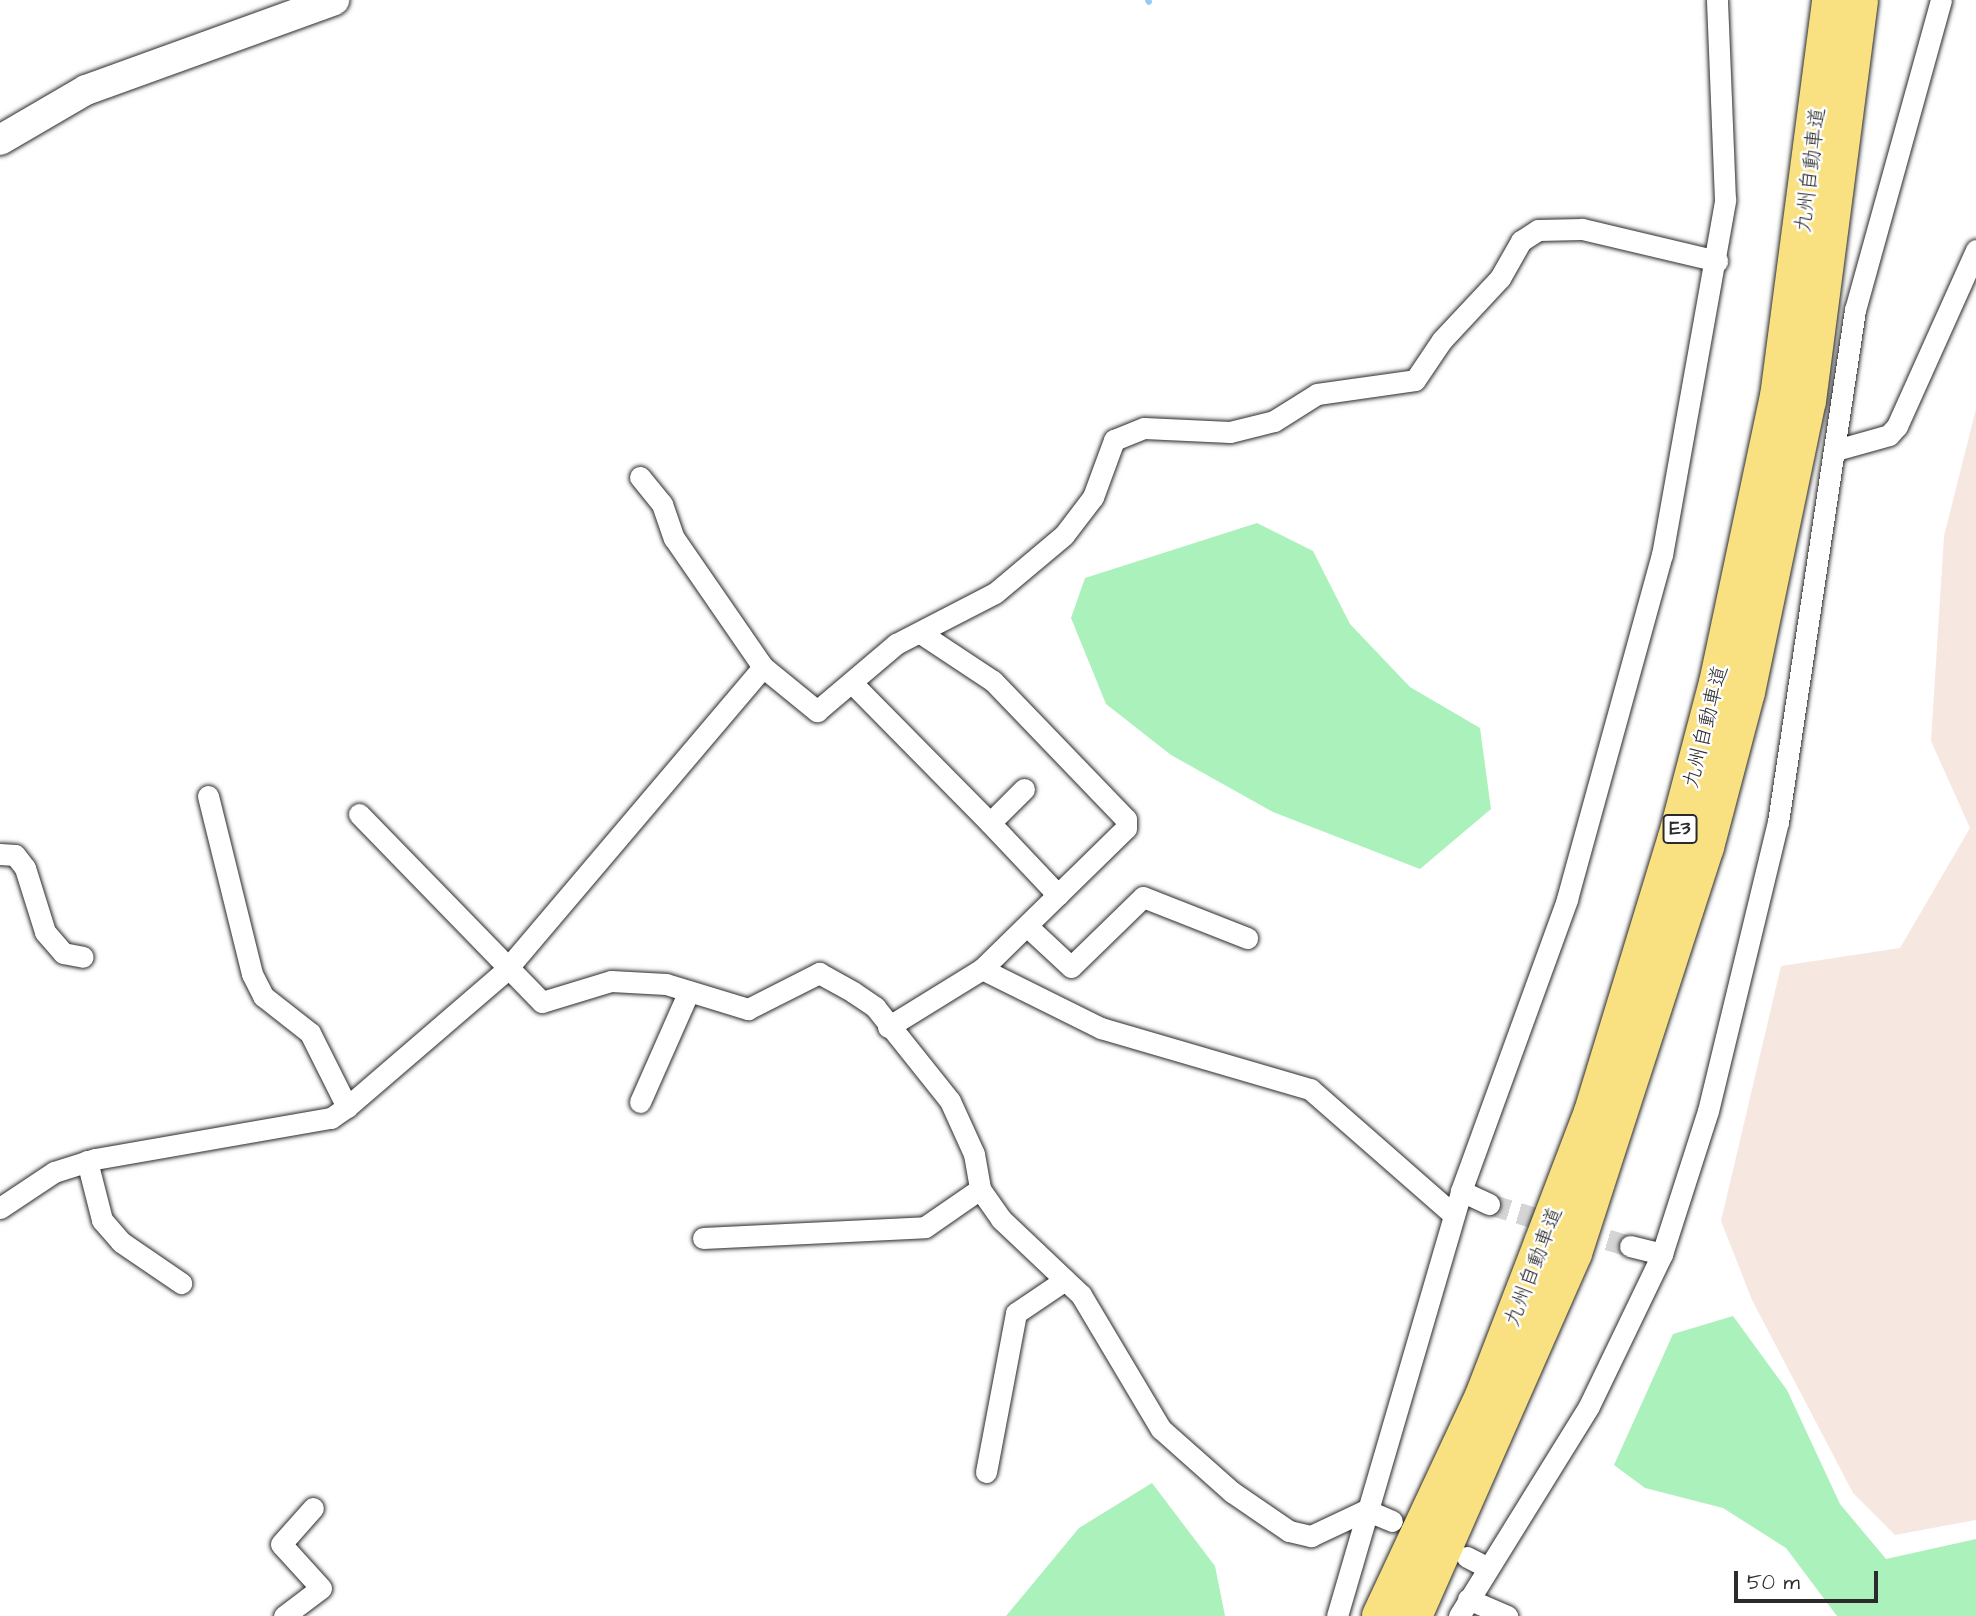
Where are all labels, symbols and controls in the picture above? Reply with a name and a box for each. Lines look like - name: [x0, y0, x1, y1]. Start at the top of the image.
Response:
- street label: 九州自動車道: [1791, 106, 1831, 234]
- street label: 九州自動車道: [1679, 663, 1733, 791]
- road number: E3: [1662, 814, 1698, 844]
- street label: 九州自動車道: [1500, 1204, 1568, 1330]
- scale bar: [1738, 1556, 1882, 1600]
- text: 50 m: [1747, 1568, 1800, 1597]

